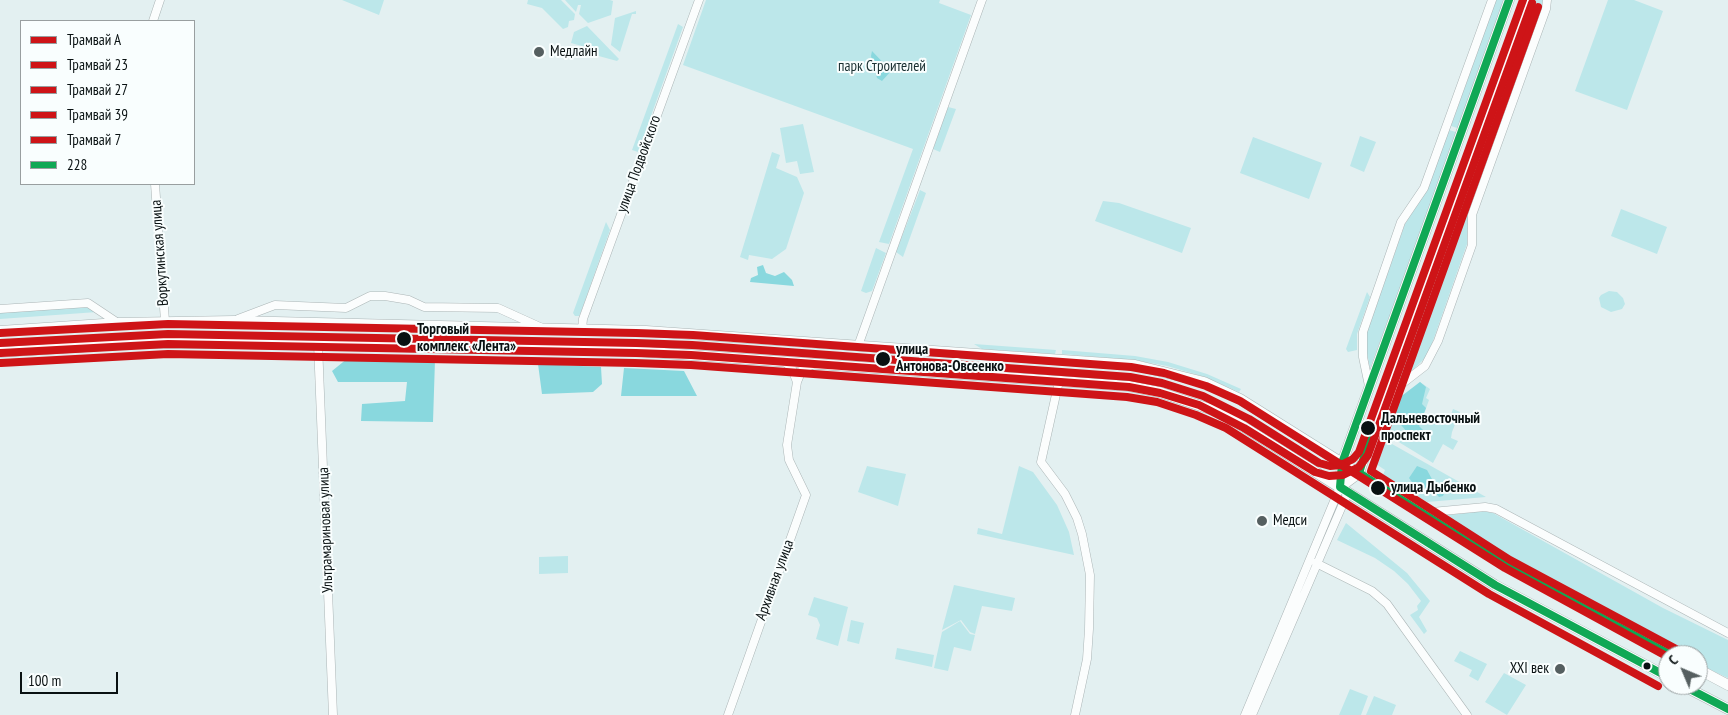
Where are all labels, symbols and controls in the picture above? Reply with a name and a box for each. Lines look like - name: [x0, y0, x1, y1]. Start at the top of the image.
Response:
- legend: [20, 20, 195, 185]
- text: Трамвай А: [67, 30, 121, 49]
- place label: Медлайн: [550, 43, 598, 61]
- marker: Медлайн: [532, 45, 546, 59]
- text: Трамвай 23: [67, 55, 128, 74]
- park label: парк Строителей: [838, 58, 926, 76]
- text: Трамвай 27: [67, 80, 128, 99]
- text: Трамвай 39: [67, 105, 128, 124]
- street label: улица Подвойского: [613, 113, 665, 215]
- text: Трамвай 7: [67, 130, 121, 149]
- text: 228: [67, 155, 87, 174]
- street label: Воркутинская улица: [147, 199, 173, 307]
- place label: Торговый комплекс «Лента»: [417, 321, 516, 356]
- marker: Торговый комплекс «Лента»: [395, 330, 413, 348]
- place label: улица Антонова-Овсеенко: [896, 341, 1004, 376]
- marker: улица Антонова-Овсеенко: [874, 350, 892, 368]
- place label: Дальневосточный проспект: [1381, 410, 1480, 445]
- marker: Дальневосточный проспект: [1359, 419, 1377, 437]
- street label: Ультрамариновая улица: [315, 467, 337, 593]
- marker: улица Дыбенко: [1369, 479, 1387, 497]
- place label: улица Дыбенко: [1391, 479, 1476, 497]
- place label: Медси: [1273, 512, 1307, 530]
- marker: Медси: [1255, 514, 1269, 528]
- street label: Архивная улица: [752, 537, 798, 623]
- north arrow: [1658, 645, 1708, 695]
- text: С: [1664, 651, 1682, 669]
- place label: XXI век: [1510, 660, 1549, 678]
- unlabelled marker: [1642, 661, 1652, 671]
- scale bar: [22, 662, 120, 694]
- marker: XXI век: [1553, 662, 1567, 676]
- text: 100 m: [28, 671, 61, 690]

